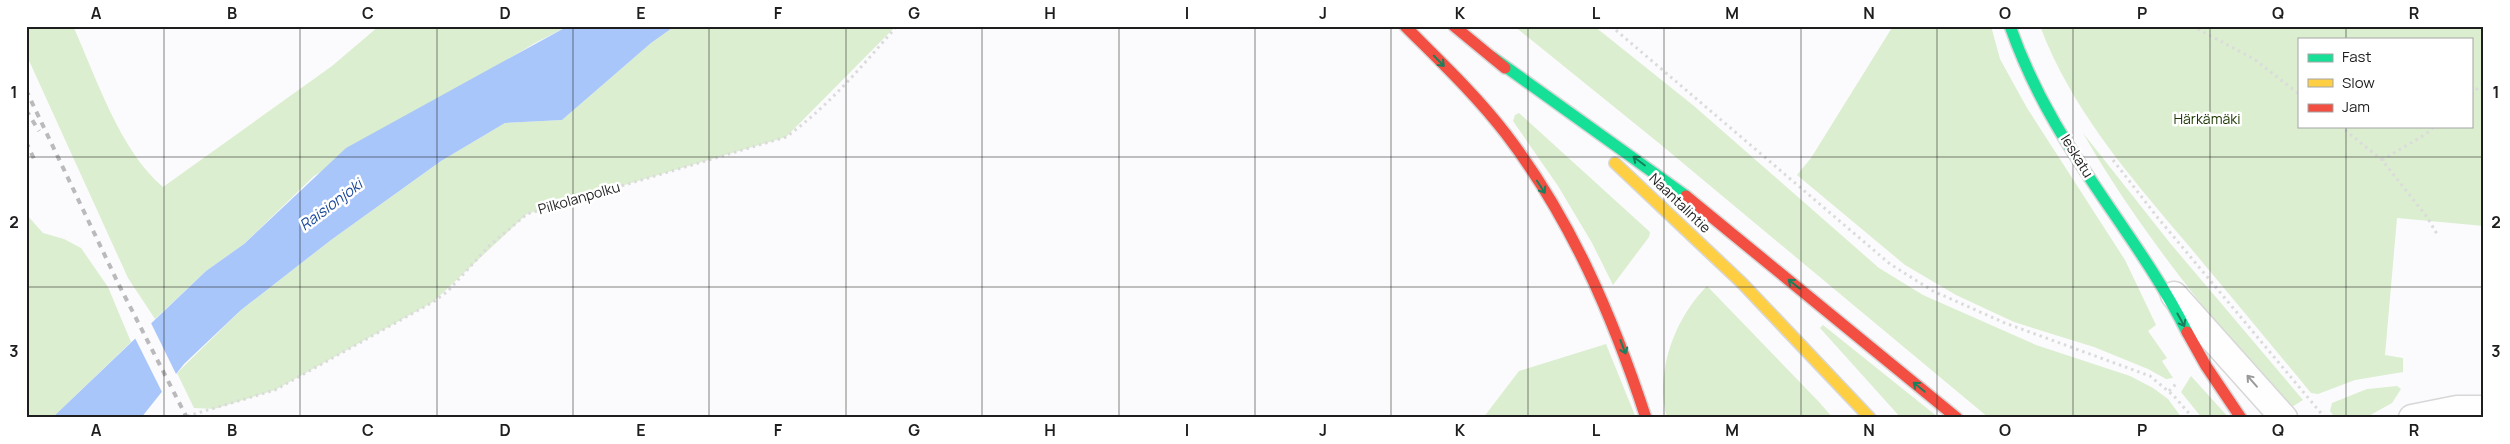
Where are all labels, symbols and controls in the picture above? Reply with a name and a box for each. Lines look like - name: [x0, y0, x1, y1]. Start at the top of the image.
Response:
- text: A: [91, 2, 102, 24]
- text: B: [227, 2, 237, 24]
- text: C: [362, 2, 374, 24]
- text: D: [499, 2, 511, 24]
- text: E: [636, 2, 646, 24]
- text: F: [774, 2, 783, 24]
- text: G: [908, 2, 920, 24]
- text: H: [1044, 2, 1056, 24]
- text: I: [1185, 2, 1189, 24]
- text: J: [1319, 2, 1327, 24]
- text: K: [1455, 2, 1466, 24]
- text: L: [1592, 2, 1601, 24]
- text: M: [1725, 2, 1739, 24]
- text: N: [1863, 2, 1875, 24]
- text: O: [1999, 2, 2011, 24]
- text: P: [2137, 2, 2147, 24]
- text: Q: [2272, 2, 2284, 24]
- text: R: [2409, 2, 2419, 24]
- legend: [2298, 38, 2472, 128]
- text: Fast: [2342, 46, 2371, 67]
- one-way arrow: [1433, 55, 1446, 67]
- text: Slow: [2342, 72, 2375, 93]
- text: 1: [10, 81, 18, 103]
- text: 1: [2492, 81, 2500, 103]
- text: Jam: [2342, 96, 2370, 117]
- park label: Härkämäki: [2174, 109, 2241, 128]
- street label: Ieskatu: [2057, 131, 2098, 181]
- one-way arrow: [1633, 156, 1646, 167]
- street label: Naantalintie: [1645, 168, 1715, 237]
- water label: Raisionjoki: [295, 172, 369, 235]
- street label: Pilkolanpolku: [536, 177, 622, 218]
- one-way arrow: [1536, 180, 1546, 194]
- text: 2: [9, 211, 19, 233]
- text: 2: [2491, 211, 2501, 233]
- one-way arrow: [1788, 278, 1801, 289]
- one-way arrow: [2176, 312, 2186, 327]
- one-way arrow: [1619, 339, 1629, 354]
- text: 3: [9, 340, 19, 362]
- text: 3: [2491, 340, 2501, 362]
- one-way arrow: [2246, 375, 2257, 388]
- one-way arrow: [1913, 381, 1926, 392]
- text: A: [91, 419, 102, 441]
- text: B: [227, 419, 237, 441]
- text: C: [362, 419, 374, 441]
- text: D: [499, 419, 511, 441]
- text: E: [636, 419, 646, 441]
- text: F: [774, 419, 783, 441]
- text: G: [908, 419, 920, 441]
- text: H: [1044, 419, 1056, 441]
- text: I: [1185, 419, 1189, 441]
- text: J: [1319, 419, 1327, 441]
- text: K: [1455, 419, 1466, 441]
- text: L: [1592, 419, 1601, 441]
- text: M: [1725, 419, 1739, 441]
- text: N: [1863, 419, 1875, 441]
- text: O: [1999, 419, 2011, 441]
- text: P: [2137, 419, 2147, 441]
- text: Q: [2272, 419, 2284, 441]
- text: R: [2409, 419, 2419, 441]

